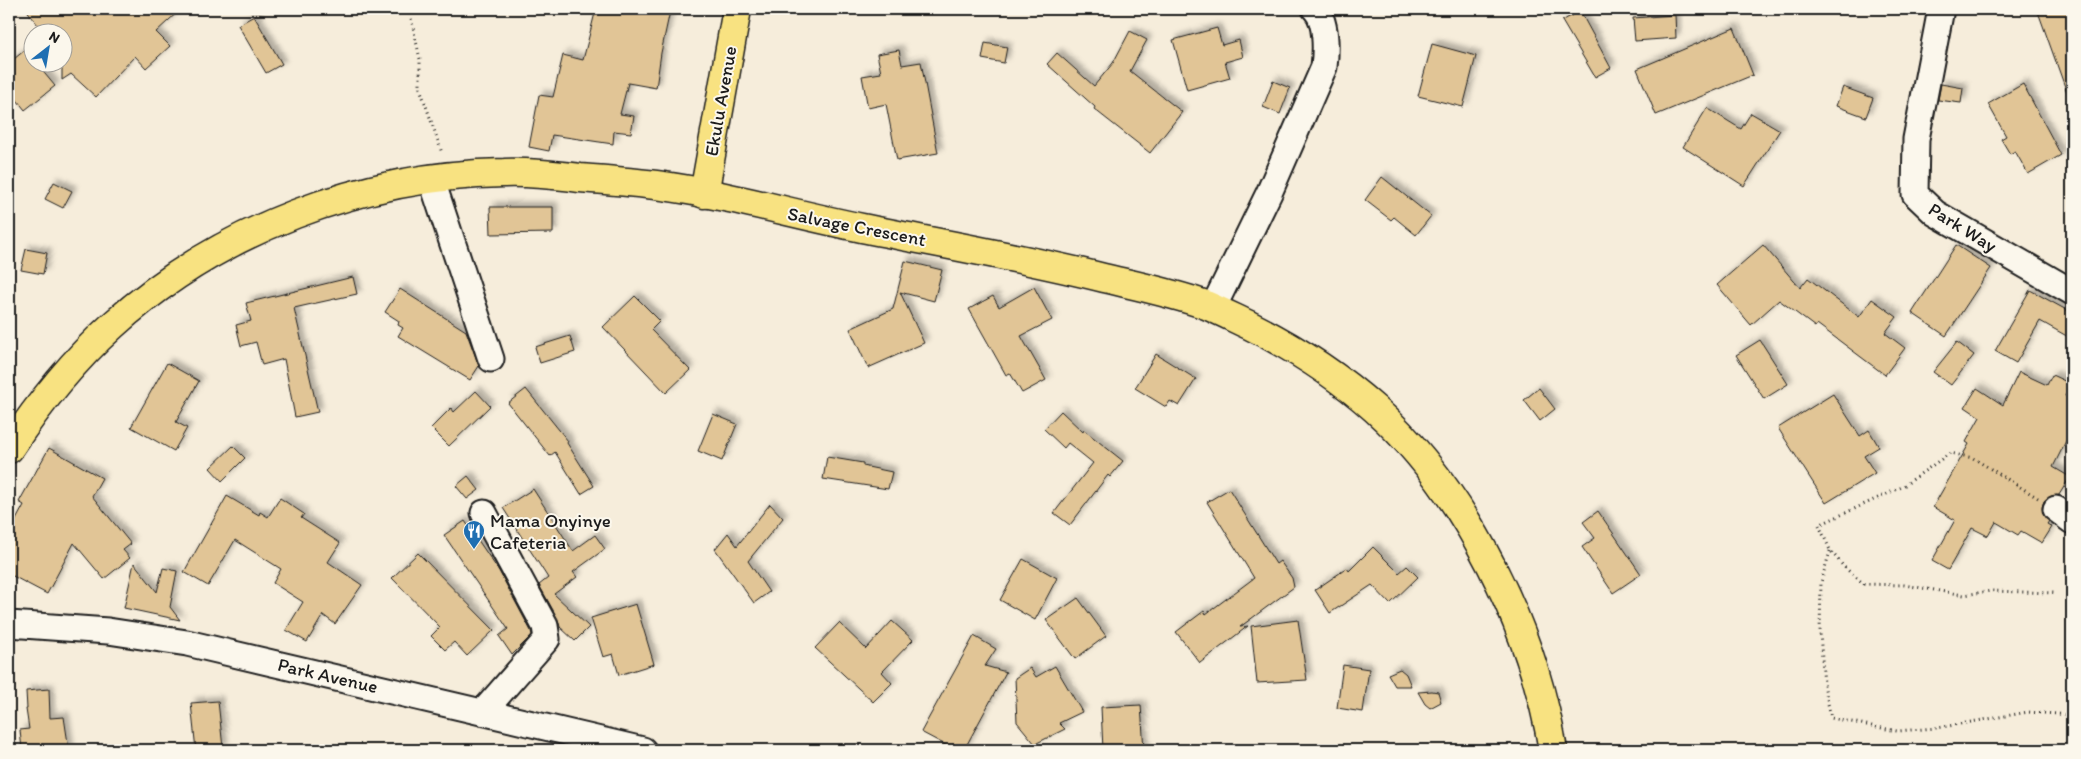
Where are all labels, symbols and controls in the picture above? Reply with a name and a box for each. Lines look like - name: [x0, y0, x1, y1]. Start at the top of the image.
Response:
- north arrow: [22, 22, 72, 72]
- text: N: [46, 28, 63, 47]
- street label: Ekulu Avenue: [700, 44, 741, 158]
- street label: Park Way: [1924, 197, 2001, 257]
- street label: Salvage Crescent: [786, 202, 928, 251]
- place label: Mama Onyinye Cafeteria: [490, 509, 611, 554]
- restaurant icon: Mama Onyinye Cafeteria: [462, 519, 486, 550]
- street label: Park Avenue: [276, 653, 380, 698]

